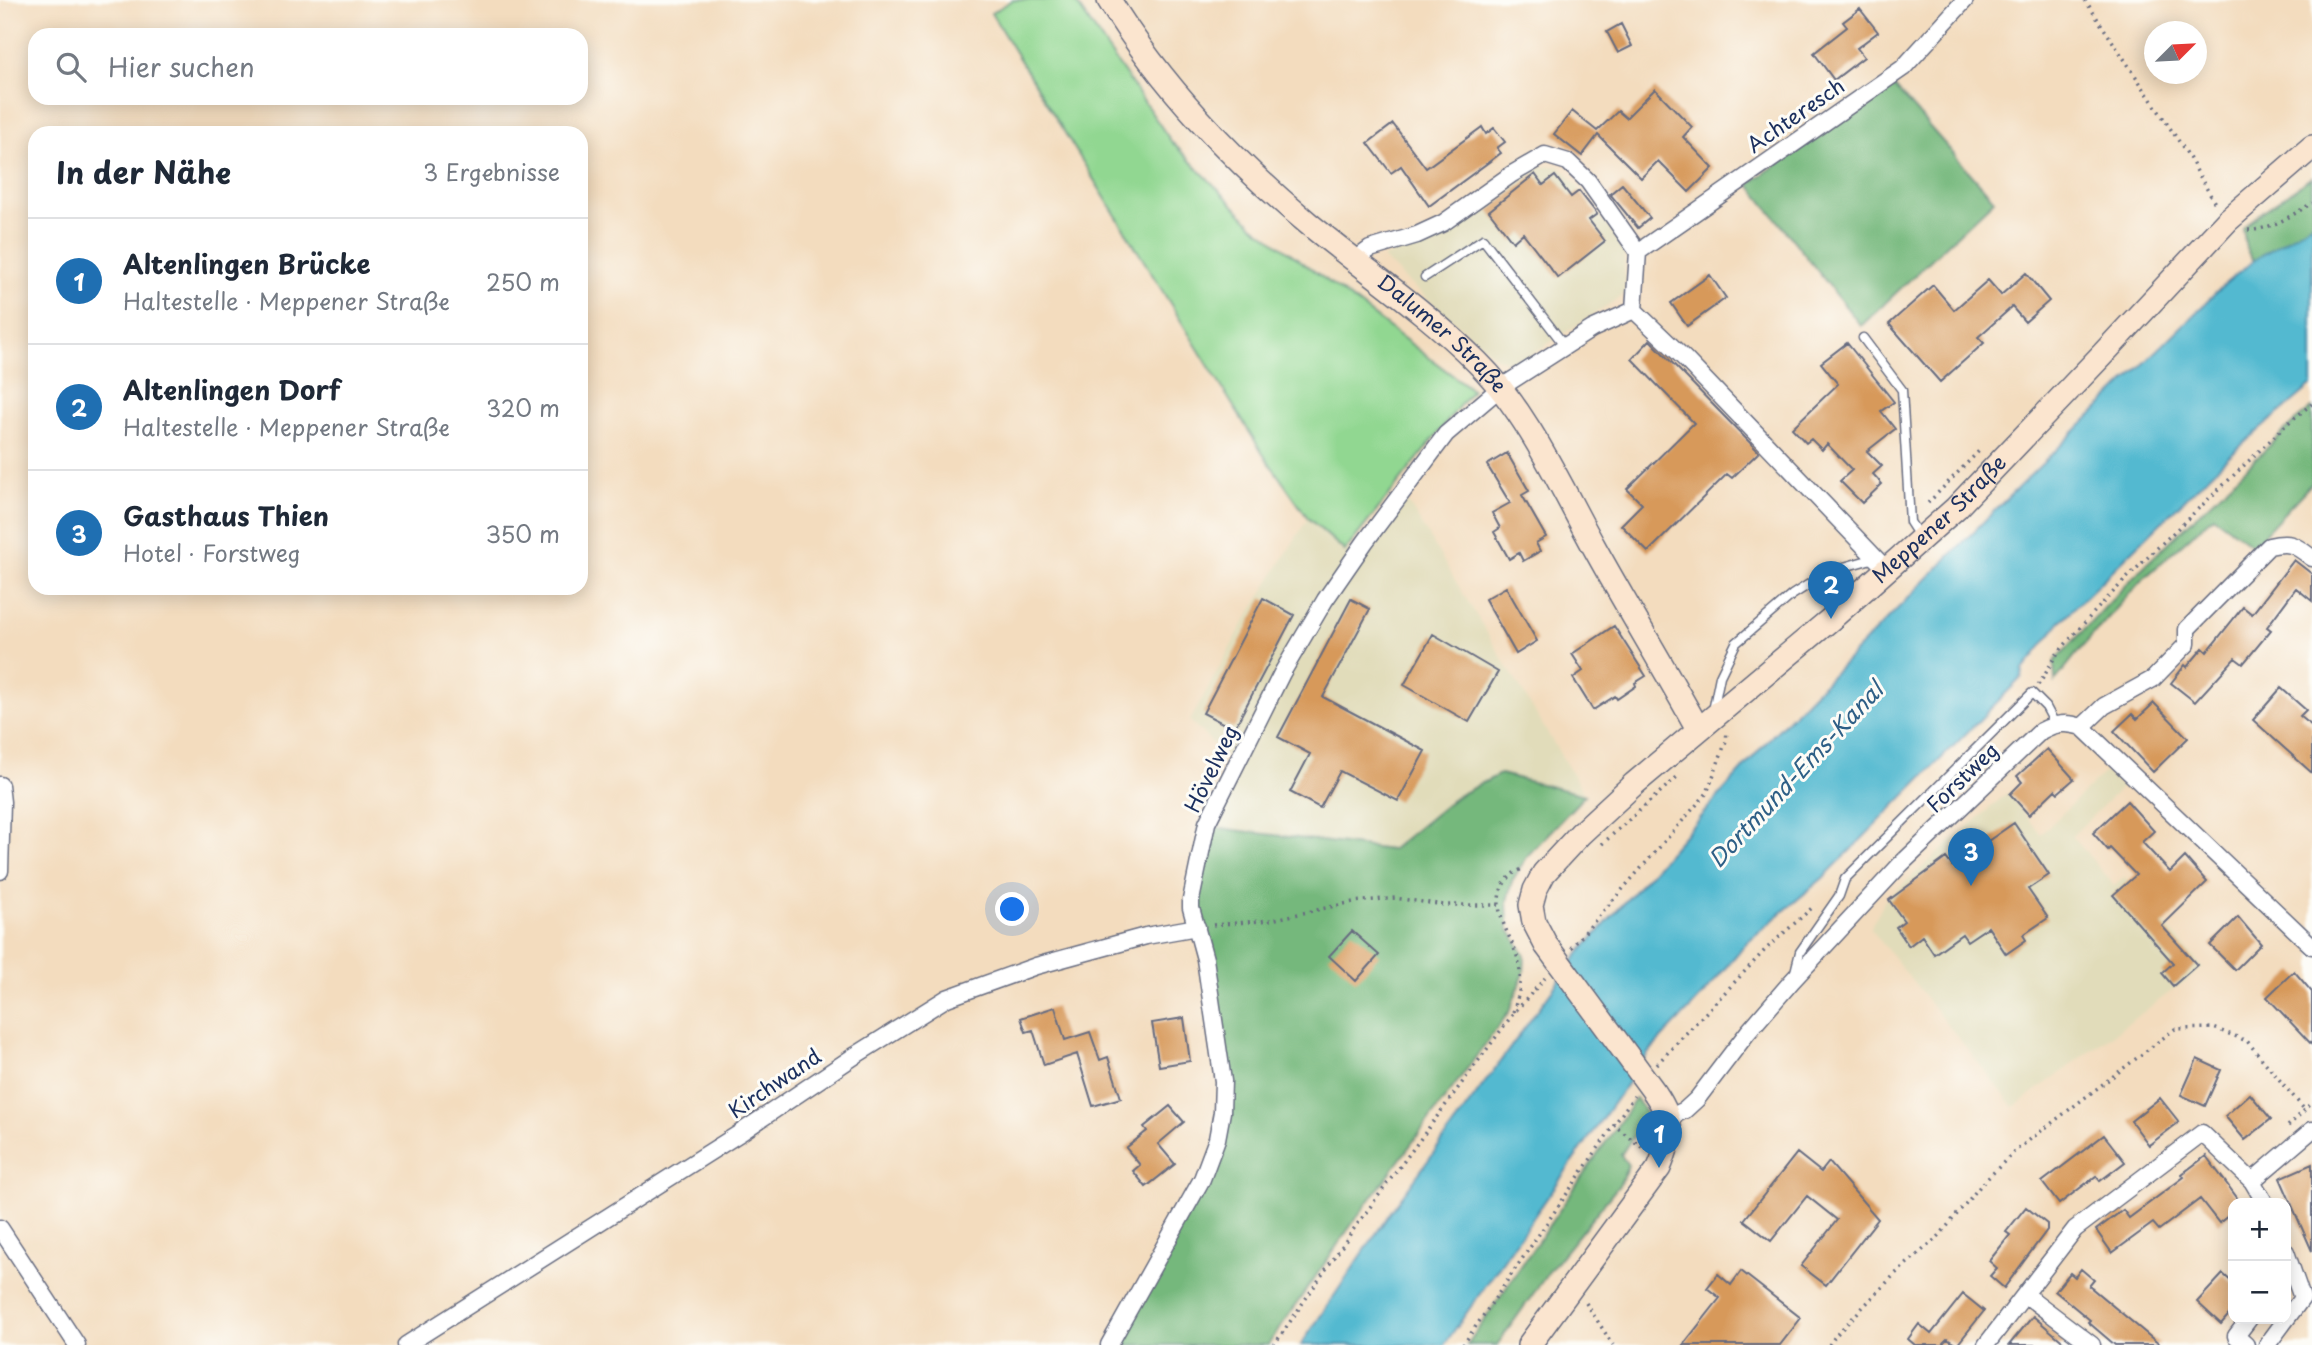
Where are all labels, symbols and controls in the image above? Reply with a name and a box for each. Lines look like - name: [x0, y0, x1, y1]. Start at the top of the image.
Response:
- north arrow: [2144, 21, 2207, 84]
- search box: [28, 28, 588, 105]
- text: Hier suchen: [108, 47, 255, 86]
- icon: search: [52, 48, 90, 86]
- street label: Achteresch: [1740, 69, 1850, 160]
- text: In der Nähe: [56, 149, 231, 194]
- text: 3 Ergebnisse: [423, 154, 560, 189]
- text: Altenlingen Brücke: [123, 244, 371, 283]
- text: 1: [74, 264, 85, 299]
- text: 250 m: [486, 264, 560, 299]
- street label: Dalumer Straße: [1371, 265, 1516, 399]
- text: Haltestelle · Meppener Straße: [123, 283, 450, 318]
- text: Altenlingen Dorf: [123, 370, 341, 409]
- text: 2: [71, 390, 87, 425]
- text: 320 m: [486, 390, 560, 425]
- text: Haltestelle · Meppener Straße: [123, 409, 450, 444]
- street label: Meppener Straße: [1864, 447, 2013, 590]
- text: Gasthaus Thien: [123, 496, 329, 535]
- text: 3: [71, 516, 87, 551]
- text: 350 m: [485, 516, 560, 551]
- text: Hotel · Forstweg: [123, 535, 301, 570]
- pin: 2: [1808, 561, 1854, 619]
- water label: Dortmund-Ems-Kanal: [1699, 670, 1893, 875]
- street label: Hövelweg: [1175, 719, 1245, 817]
- street label: Forstweg: [1918, 734, 2005, 819]
- pin: 3: [1948, 828, 1994, 886]
- your location: [995, 892, 1029, 926]
- street label: Kirchwand: [721, 1039, 827, 1125]
- pin: 1: [1636, 1110, 1682, 1168]
- map controls: [2228, 1198, 2291, 1324]
- button: +: [2228, 1198, 2291, 1261]
- button: −: [2228, 1261, 2291, 1324]

